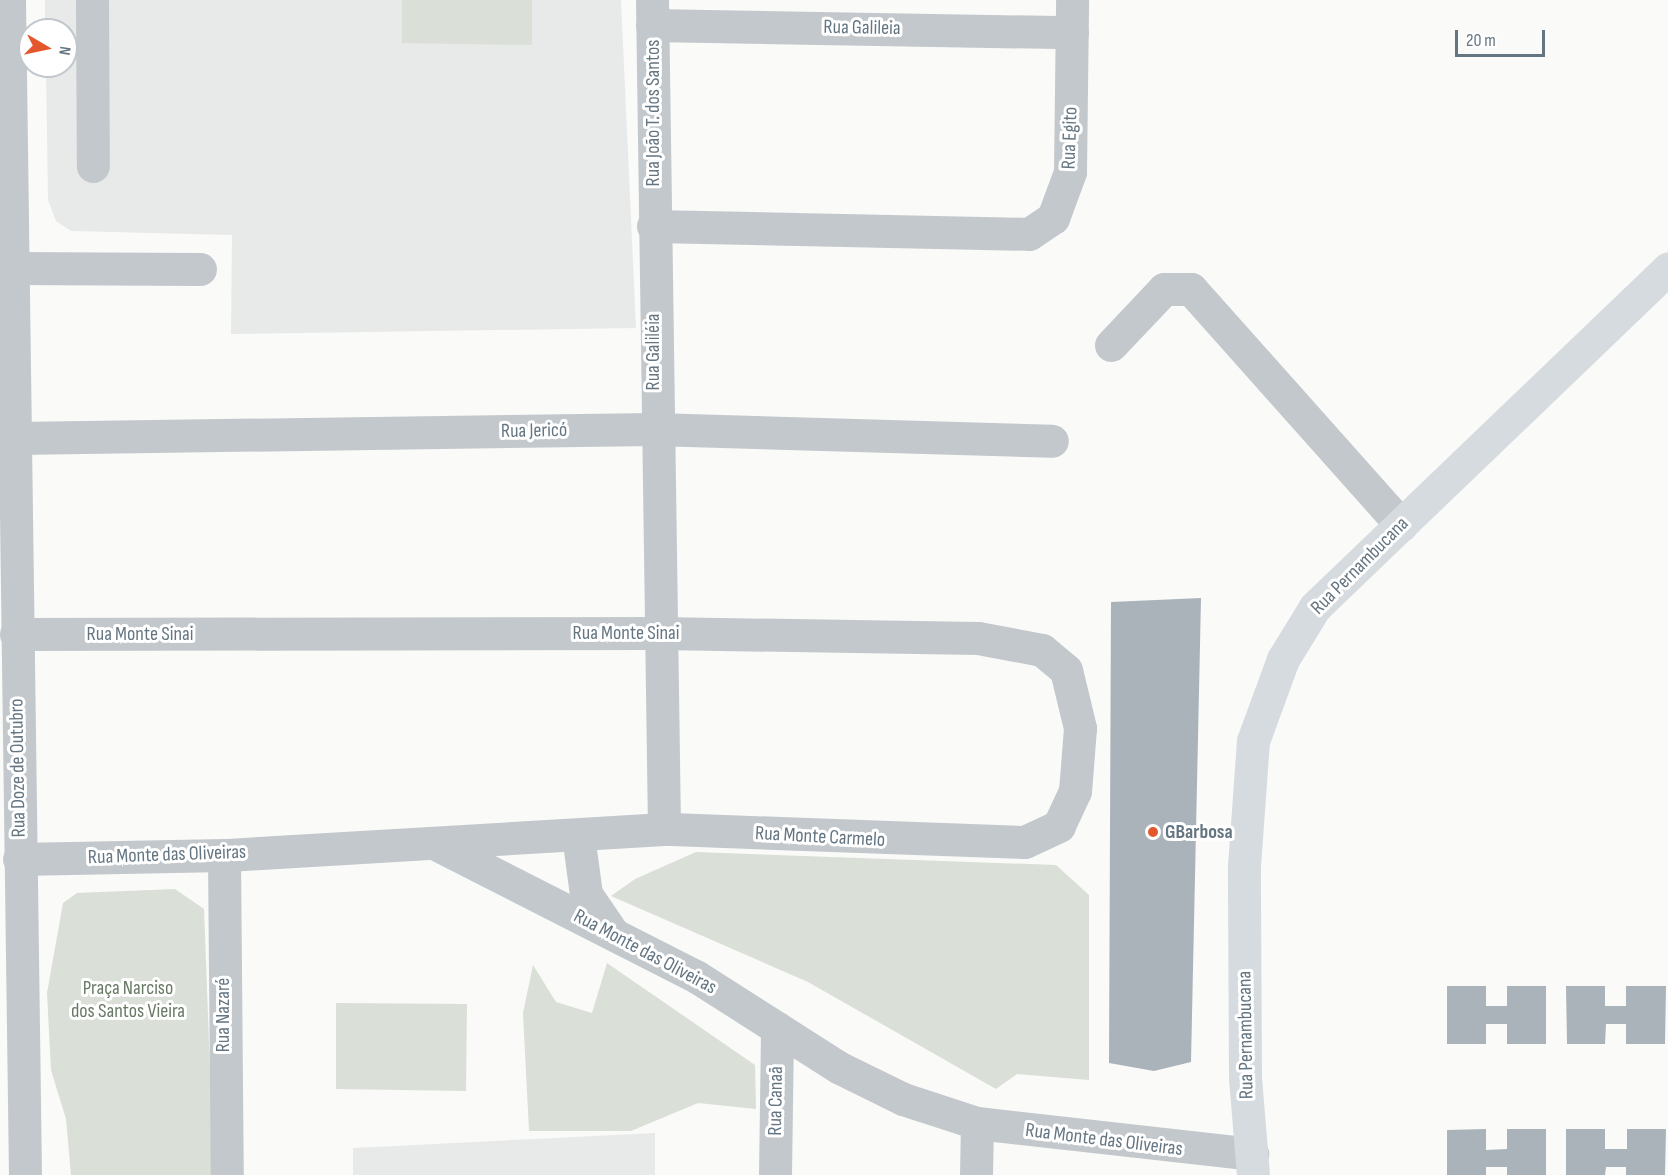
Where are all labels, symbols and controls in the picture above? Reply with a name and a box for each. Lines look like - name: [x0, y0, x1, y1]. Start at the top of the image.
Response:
- street label: Rua Galileia: [823, 15, 901, 41]
- north arrow: [18, 18, 78, 78]
- scale bar: [1458, 18, 1548, 56]
- text: 20 m: [1466, 30, 1496, 51]
- street label: Rua João T. dos Santos: [641, 40, 665, 186]
- text: N: [54, 45, 74, 56]
- street label: Rua Egito: [1057, 106, 1083, 170]
- street label: Rua Galiléia: [641, 313, 665, 391]
- street label: Rua Jericó: [501, 418, 567, 444]
- street label: Rua Pernambucana: [1306, 512, 1414, 620]
- street label: Rua Monte Sinai: [573, 621, 679, 645]
- street label: Rua Monte Sinai: [87, 622, 193, 646]
- street label: Rua Doze de Outubro: [5, 698, 31, 838]
- place label: GBarbosa: [1165, 820, 1233, 844]
- street label: Rua Monte Carmelo: [754, 822, 886, 852]
- marker: GBarbosa: [1146, 825, 1160, 839]
- street label: Rua Monte das Oliveiras: [87, 840, 247, 870]
- street label: Rua Monte das Oliveiras: [569, 904, 721, 1000]
- street label: Rua Pernambucana: [1233, 971, 1259, 1099]
- park label: Praça Narciso dos Santos Vieira: [71, 976, 185, 1023]
- street label: Rua Nazaré: [211, 978, 235, 1052]
- street label: Rua Canaã: [763, 1066, 789, 1136]
- street label: Rua Monte das Oliveiras: [1024, 1118, 1184, 1162]

